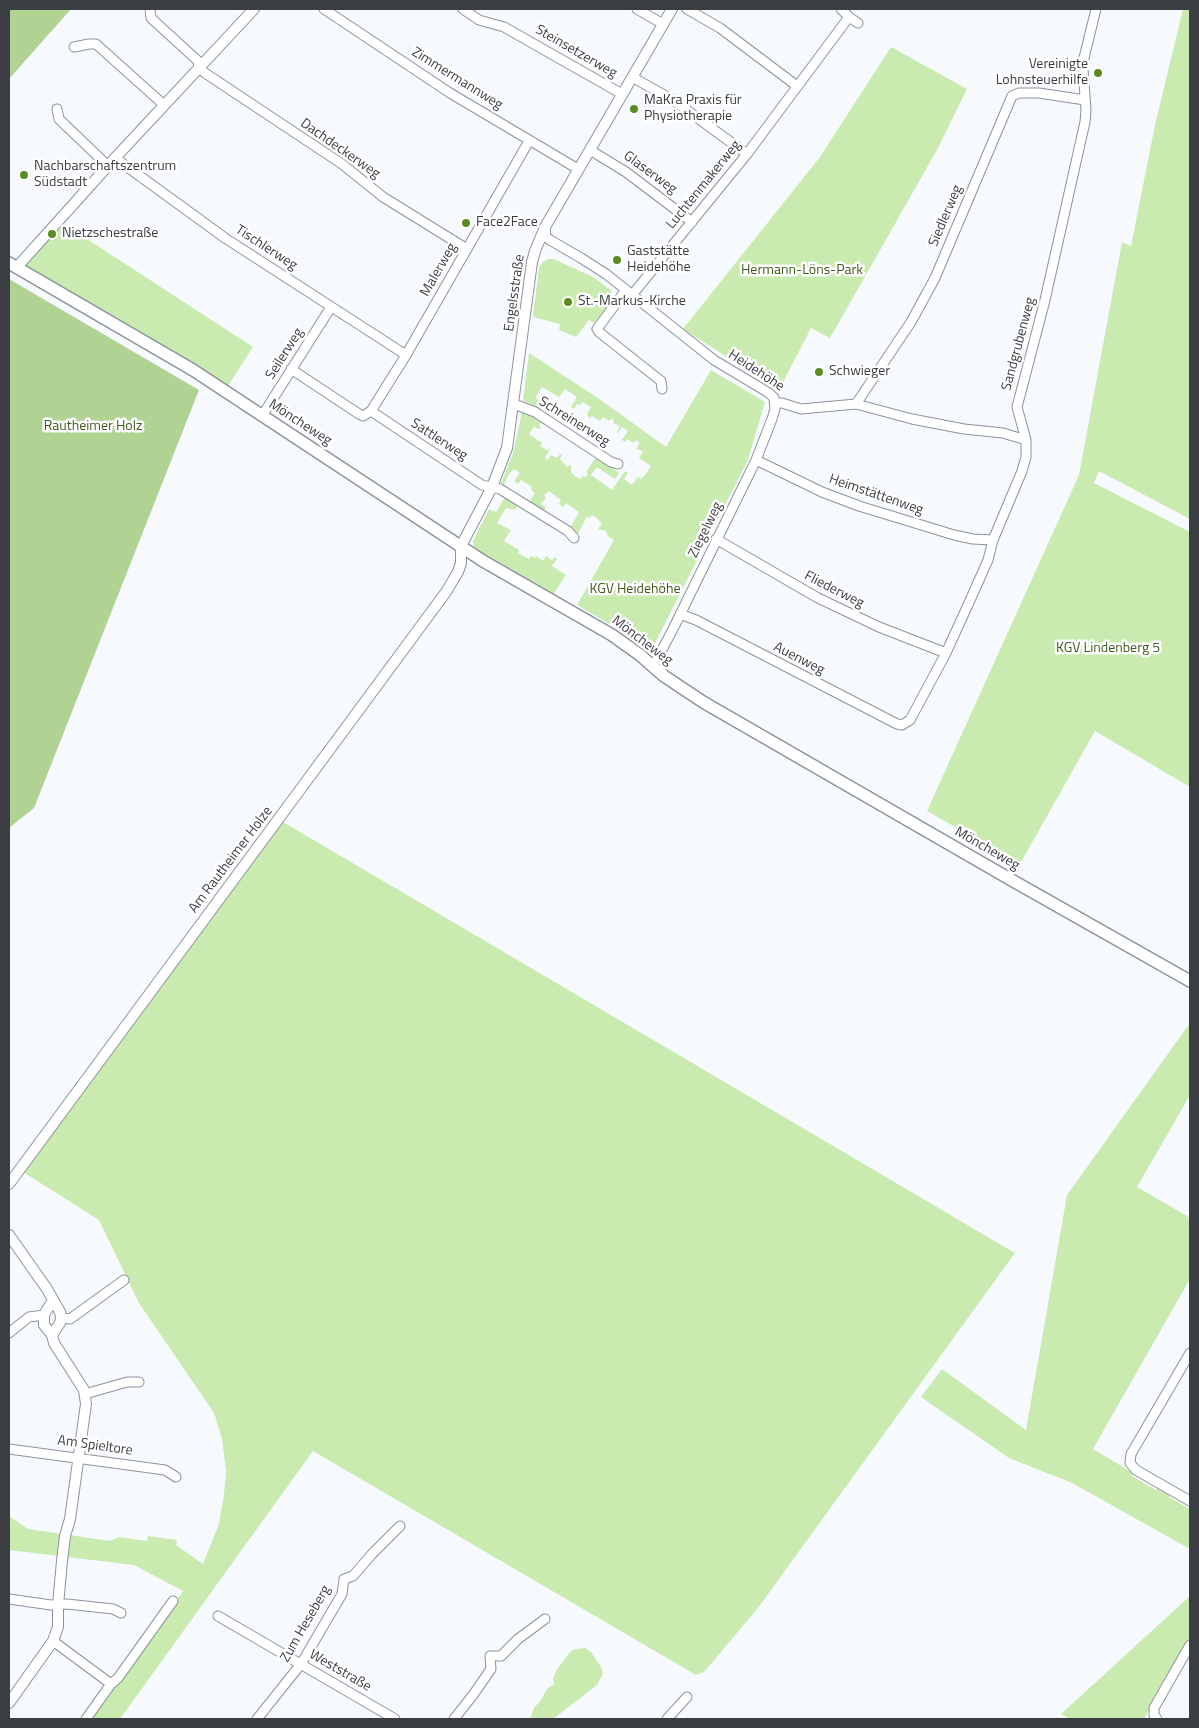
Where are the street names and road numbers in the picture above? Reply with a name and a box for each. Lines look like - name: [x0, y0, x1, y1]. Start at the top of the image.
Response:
- street label: Steinsetzerweg: [532, 22, 620, 82]
- street label: Zimmermannweg: [408, 44, 506, 114]
- street label: Dachdeckerweg: [297, 115, 383, 183]
- street label: Luchtenmakerweg: [663, 137, 745, 233]
- street label: Glaserweg: [620, 148, 680, 198]
- street label: Siedlerweg: [926, 183, 966, 249]
- street label: Tischlerweg: [232, 222, 300, 274]
- street label: Malerweg: [417, 240, 461, 300]
- street label: Engelsstraße: [501, 253, 529, 333]
- street label: Sandgrubenweg: [998, 296, 1040, 392]
- street label: Seilerweg: [263, 325, 307, 383]
- street label: Heidehöhe: [725, 347, 787, 395]
- street label: Schreinerweg: [535, 394, 613, 450]
- street label: Möncheweg: [265, 396, 335, 450]
- street label: Sattlerweg: [407, 415, 471, 465]
- street label: Heimstättenweg: [827, 471, 925, 519]
- street label: Ziegelweg: [685, 499, 727, 561]
- street label: Fliederweg: [801, 568, 867, 612]
- street label: Möncheweg: [608, 613, 676, 669]
- street label: Auenweg: [771, 639, 827, 679]
- street label: Am Rautheimer Holze: [186, 803, 276, 917]
- street label: Möncheweg: [952, 824, 1022, 874]
- street label: Am Spieltore: [56, 1432, 134, 1460]
- street label: Zum Heseberg: [277, 1583, 335, 1665]
- street label: Weststraße: [306, 1646, 374, 1696]

